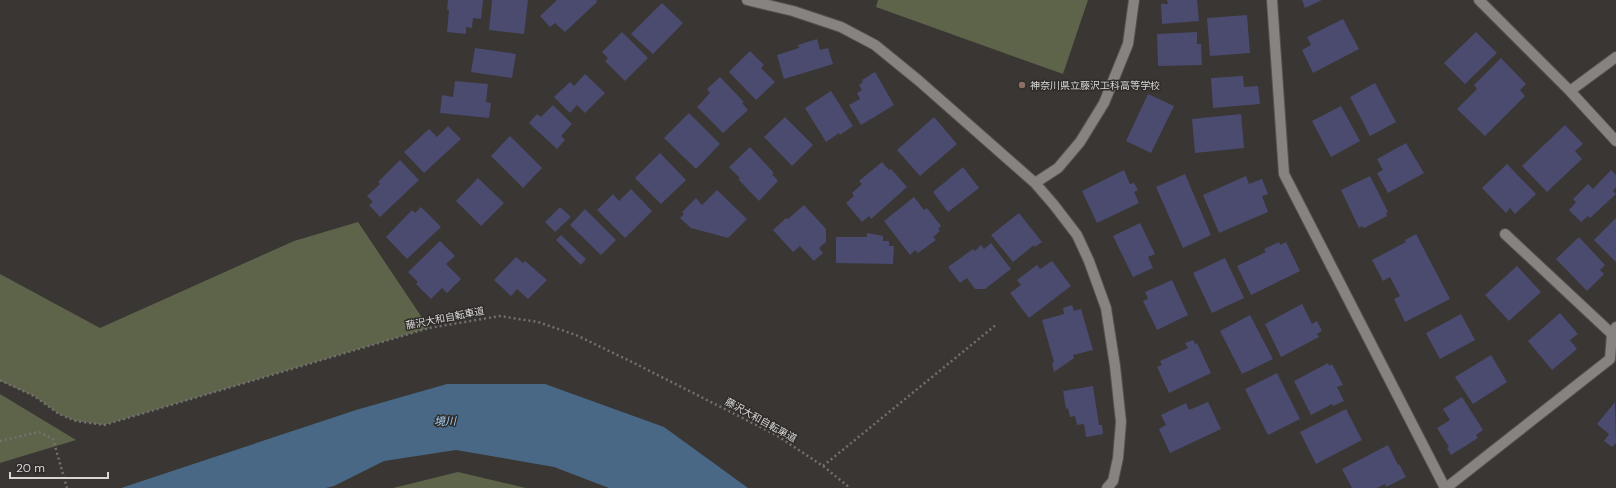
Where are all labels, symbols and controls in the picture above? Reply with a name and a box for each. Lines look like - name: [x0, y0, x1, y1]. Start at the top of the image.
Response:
- place label: 神奈川県立藤沢工科高等学校: [1030, 79, 1160, 92]
- marker: 神奈川県立藤沢工科高等学校: [1017, 80, 1027, 90]
- street label: 藤沢大和自転車道: [404, 304, 486, 332]
- street label: 藤沢大和自転車道: [723, 395, 799, 445]
- water label: 境川: [434, 414, 457, 428]
- scale bar: [10, 454, 108, 480]
- text: 20 m: [16, 460, 45, 476]

